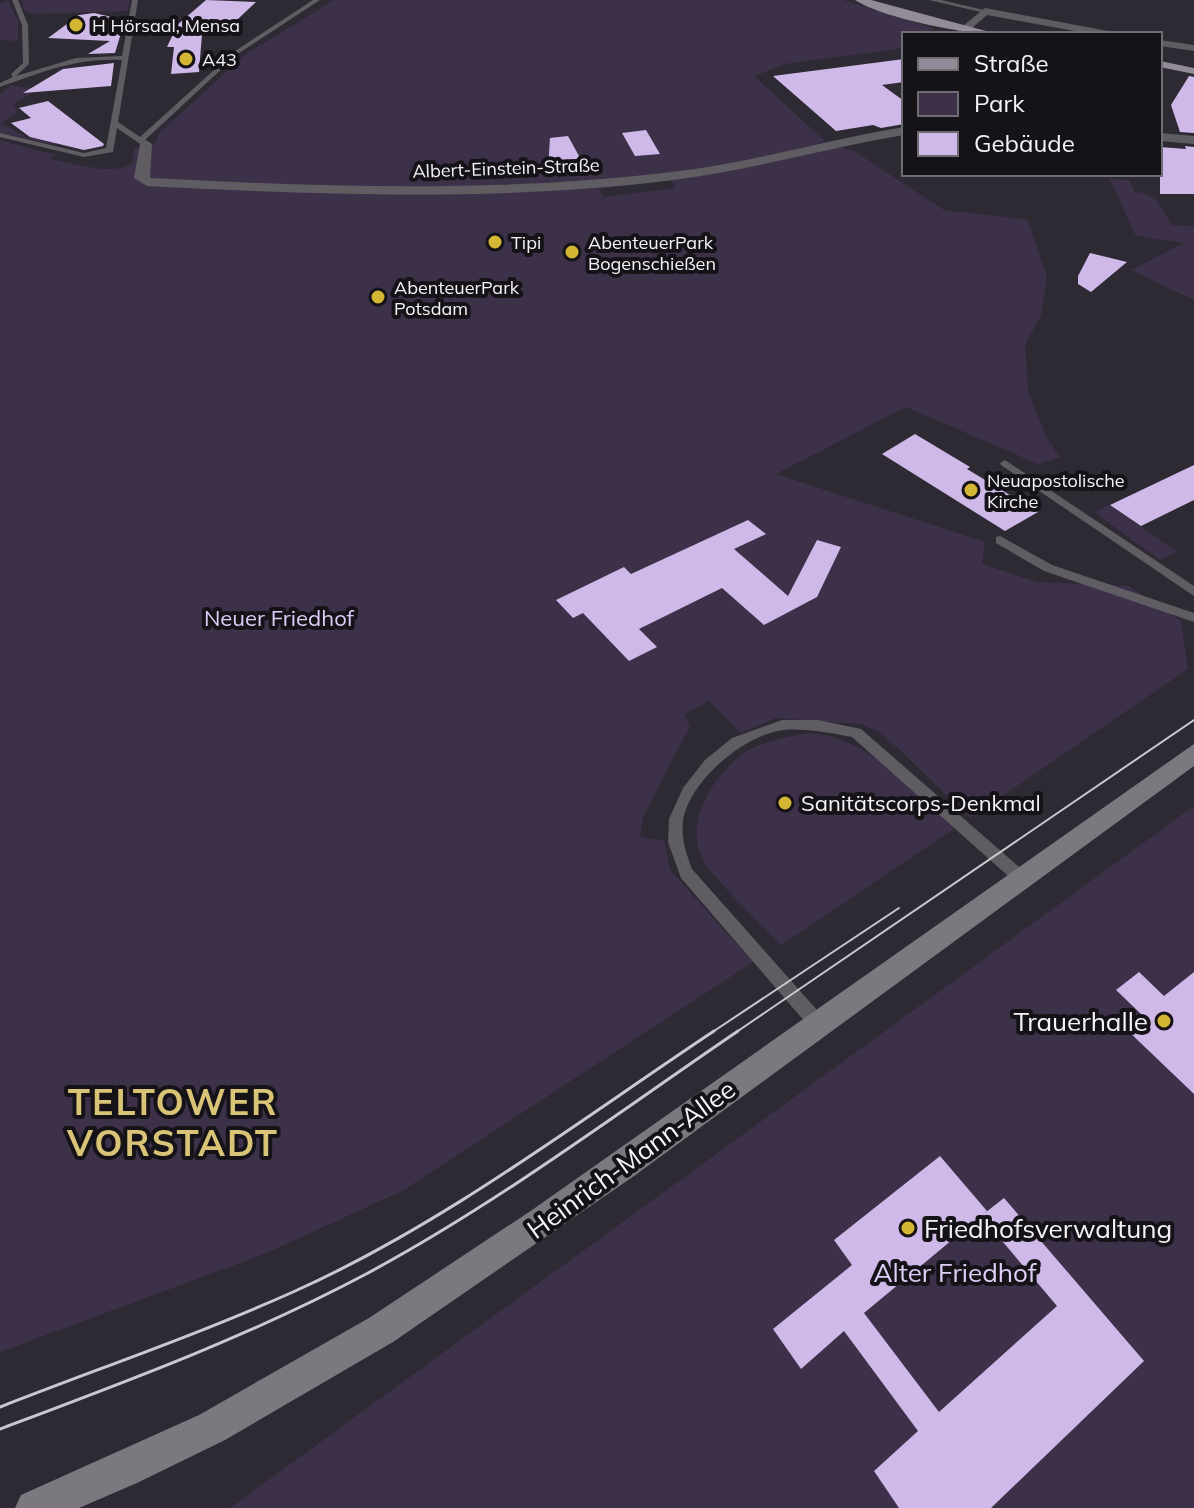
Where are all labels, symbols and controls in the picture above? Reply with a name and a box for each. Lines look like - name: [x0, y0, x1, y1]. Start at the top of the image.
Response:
- place label: H Hörsaal, Mensa: [92, 14, 240, 37]
- marker: H Hörsaal, Mensa: [67, 16, 85, 34]
- legend: [902, 32, 1162, 176]
- place label: A43: [202, 48, 237, 71]
- text: Straße: [974, 48, 1049, 78]
- marker: A43: [177, 50, 195, 68]
- text: Park: [974, 88, 1025, 118]
- text: Gebäude: [974, 128, 1075, 158]
- street label: Albert-Einstein-Straße: [412, 153, 600, 183]
- place label: Tipi: [511, 231, 541, 254]
- place label: AbenteuerPark Bogenschießen: [588, 231, 716, 275]
- marker: Tipi: [486, 233, 504, 251]
- marker: AbenteuerPark Bogenschießen: [563, 243, 581, 261]
- place label: AbenteuerPark Potsdam: [394, 276, 520, 320]
- marker: AbenteuerPark Potsdam: [369, 288, 387, 306]
- place label: Neuapostolische Kirche: [987, 469, 1125, 513]
- marker: Neuapostolische Kirche: [962, 481, 980, 499]
- park label: Neuer Friedhof: [204, 604, 355, 632]
- place label: Sanitätscorps-Denkmal: [801, 789, 1041, 817]
- marker: Sanitätscorps-Denkmal: [776, 794, 794, 812]
- place label: Trauerhalle: [1013, 1005, 1148, 1038]
- marker: Trauerhalle: [1155, 1012, 1173, 1030]
- street label: Heinrich-Mann-Allee: [521, 1072, 741, 1246]
- district label: TELTOWER VORSTADT: [66, 1079, 279, 1165]
- place label: Friedhofsverwaltung: [924, 1212, 1172, 1245]
- marker: Friedhofsverwaltung: [899, 1219, 917, 1237]
- park label: Alter Friedhof: [873, 1256, 1038, 1289]

